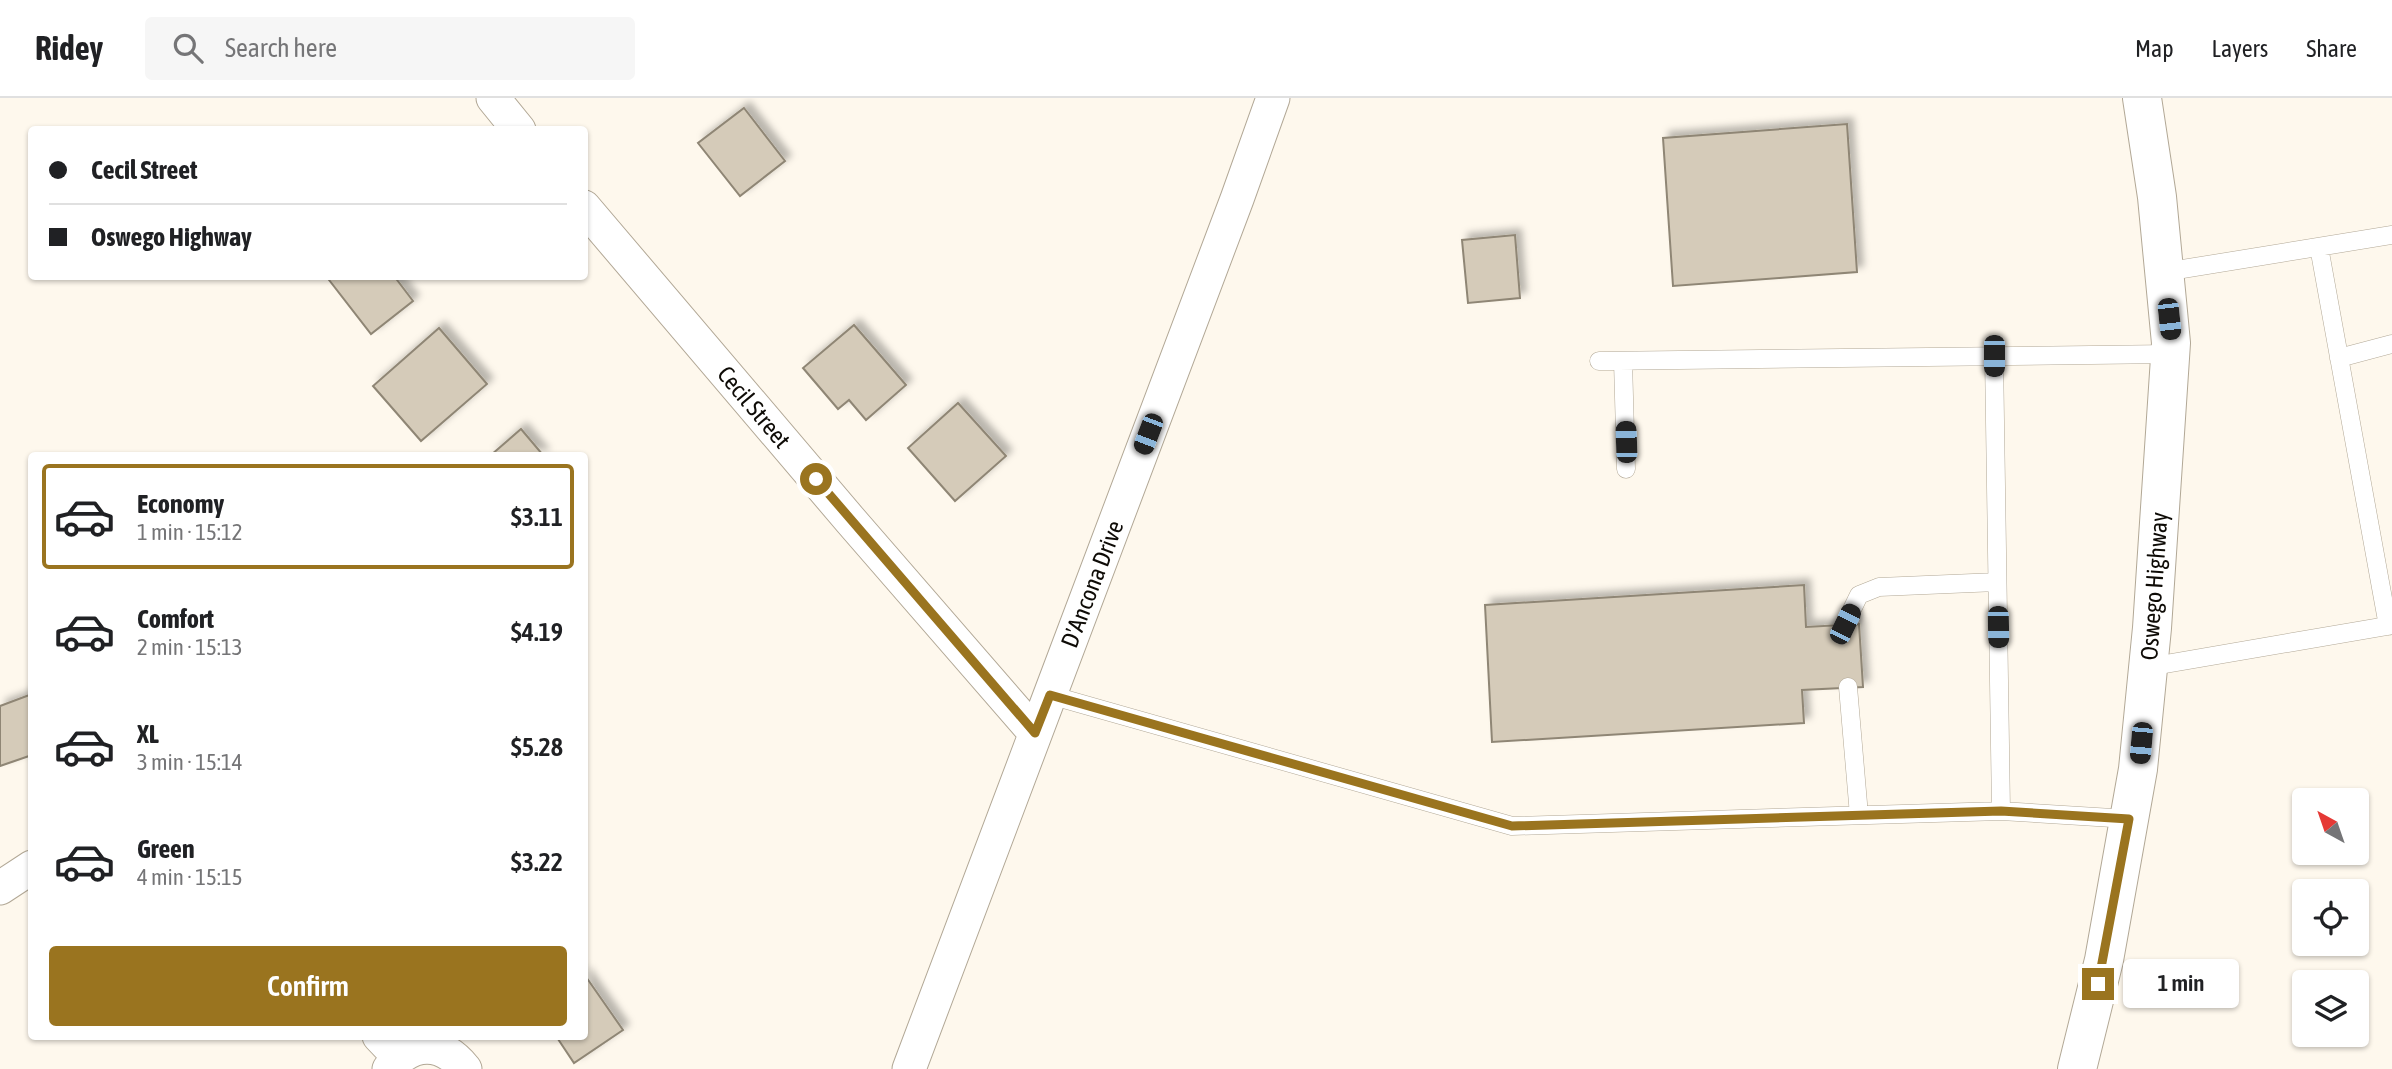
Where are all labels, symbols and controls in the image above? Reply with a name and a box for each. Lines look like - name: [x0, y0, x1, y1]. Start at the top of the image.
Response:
- search box: [145, 17, 635, 80]
- text: Ridey: [35, 29, 103, 67]
- icon: search: [169, 29, 207, 67]
- text: Search here: [225, 33, 337, 63]
- text: Map: [2135, 35, 2174, 62]
- text: Layers: [2212, 35, 2268, 62]
- text: Share: [2306, 35, 2357, 62]
- text: Cecil Street: [91, 155, 197, 185]
- text: Oswego Highway: [91, 222, 252, 252]
- car: [2157, 297, 2182, 341]
- car: [1984, 335, 2005, 377]
- street label: Cecil Street: [712, 361, 796, 453]
- car: [1131, 411, 1166, 457]
- car: [1615, 421, 1638, 463]
- route start: [800, 463, 832, 495]
- icon: car: [53, 485, 116, 548]
- text: Economy: [137, 489, 224, 519]
- text: $3.11: [511, 502, 563, 532]
- street label: Oswego Highway: [2135, 511, 2173, 661]
- street label: D'Ancona Drive: [1055, 517, 1129, 651]
- text: 1 min · 15:12: [137, 519, 243, 545]
- icon: car: [53, 600, 116, 663]
- car: [1827, 601, 1864, 647]
- text: Comfort: [137, 604, 214, 634]
- car: [1988, 606, 2009, 648]
- text: $4.19: [511, 617, 563, 647]
- text: 2 min · 15:13: [137, 634, 243, 660]
- icon: car: [53, 715, 116, 778]
- text: XL: [137, 719, 159, 749]
- car: [2129, 721, 2154, 765]
- text: $5.28: [511, 732, 563, 762]
- text: 3 min · 15:14: [137, 749, 243, 775]
- north arrow: [2292, 788, 2370, 864]
- map controls: [2292, 788, 2369, 1047]
- icon: car: [53, 830, 116, 893]
- text: Green: [137, 834, 195, 864]
- text: $3.22: [511, 847, 563, 877]
- text: 4 min · 15:15: [137, 864, 243, 890]
- button: locate: [2292, 879, 2369, 956]
- button: Confirm: [49, 946, 567, 1026]
- callout: 1 min: [2122, 960, 2238, 1008]
- route end: [2082, 968, 2114, 1000]
- text: 1 min: [2158, 970, 2204, 996]
- button: layers: [2292, 970, 2369, 1047]

